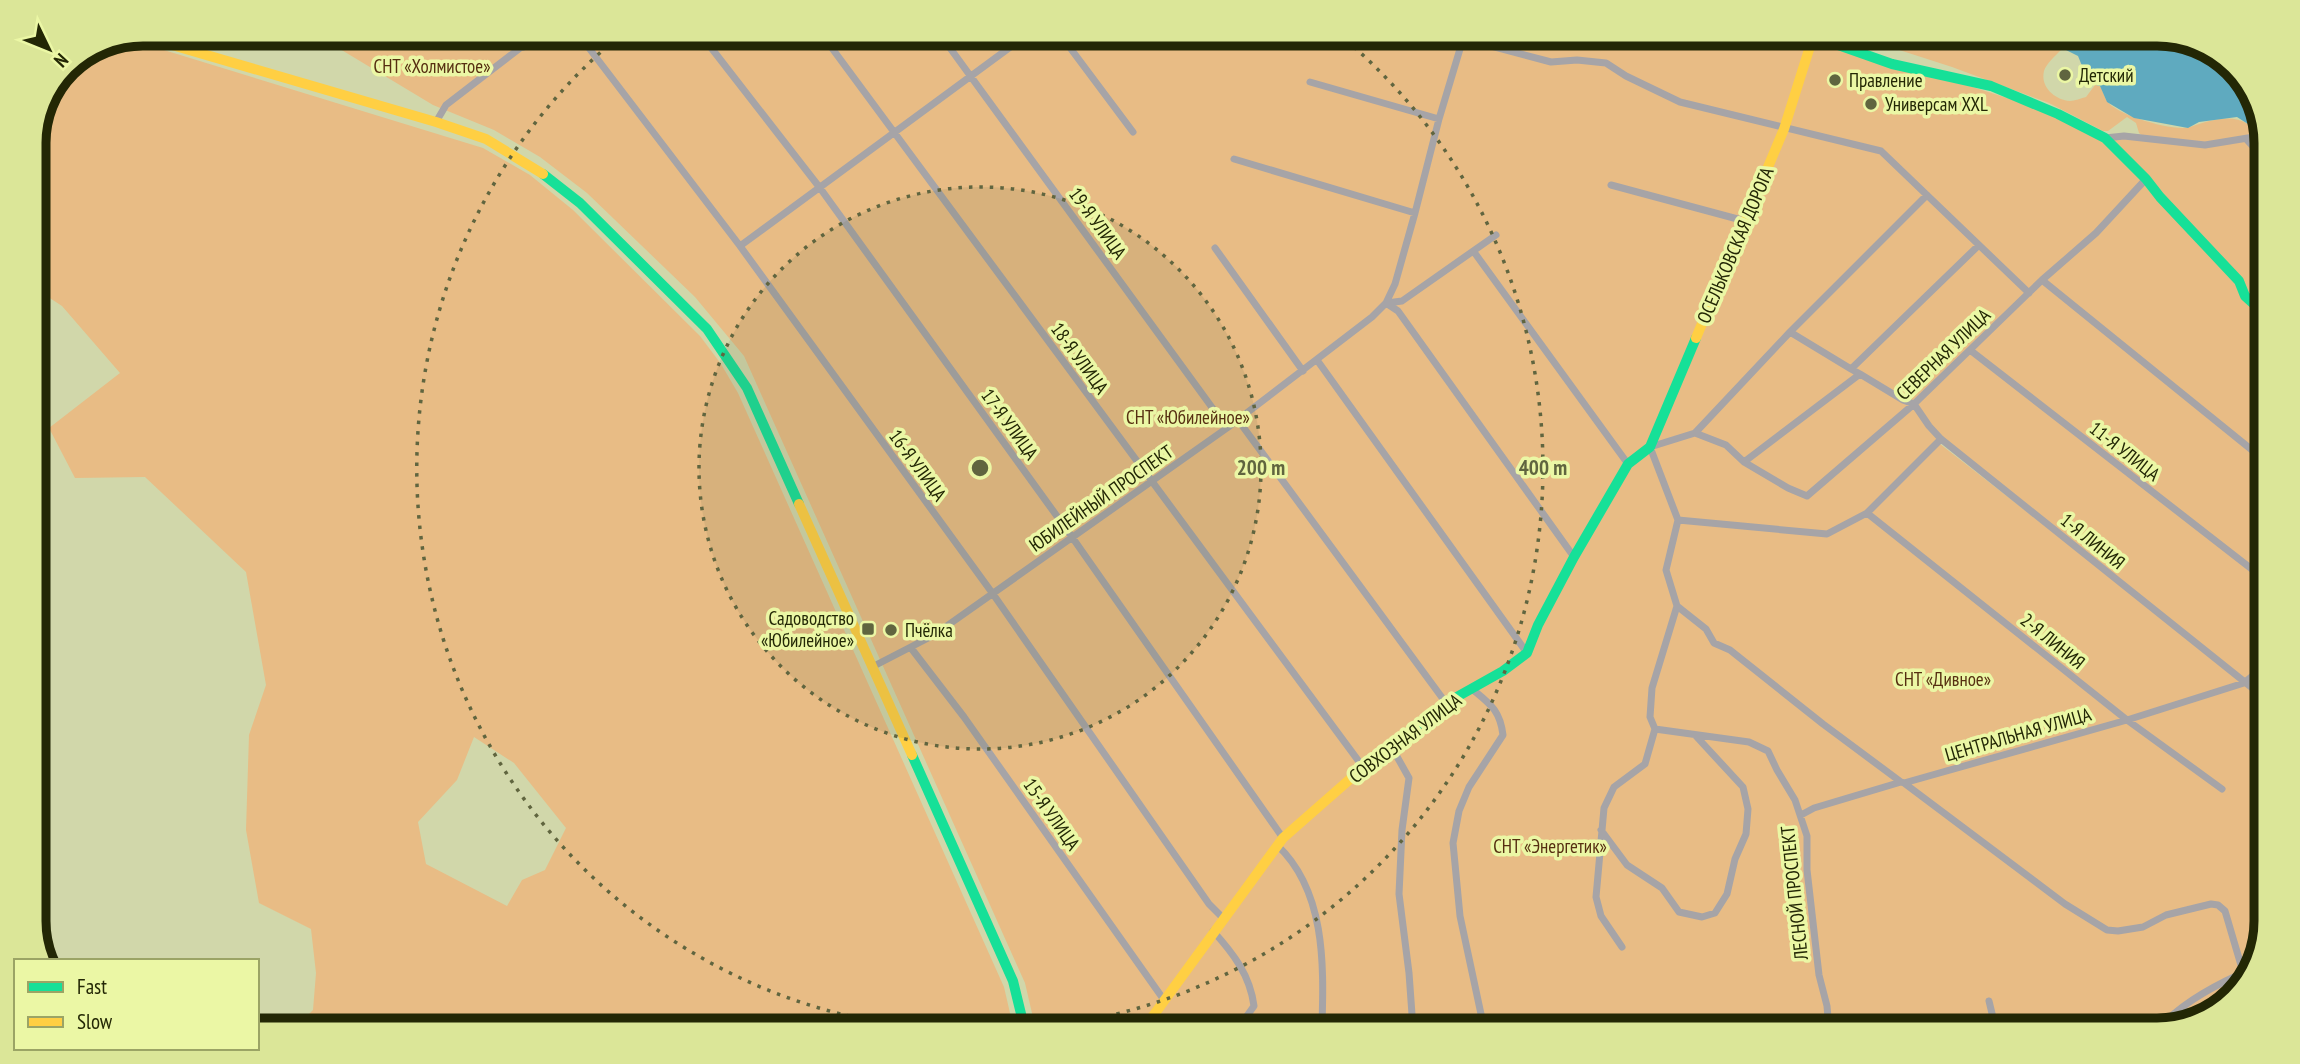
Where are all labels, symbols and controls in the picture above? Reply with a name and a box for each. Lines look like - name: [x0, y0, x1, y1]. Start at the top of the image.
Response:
- north arrow: [14, 14, 84, 84]
- text: N: [49, 49, 74, 73]
- park label: СНТ «Холмистое»: [373, 54, 491, 78]
- place label: Детский: [2079, 63, 2133, 87]
- marker: Детский: [2057, 67, 2073, 83]
- place label: Правление: [1849, 68, 1923, 92]
- marker: Правление: [1827, 72, 1843, 88]
- place label: Универсам XXL: [1885, 92, 1988, 116]
- marker: Универсам XXL: [1863, 96, 1879, 112]
- street label: ОСЕЛЬКОВСКАЯ ДОРОГА: [1691, 163, 1779, 327]
- street label: 19-Я УЛИЦА: [1064, 183, 1132, 264]
- street label: СЕВЕРНАЯ УЛИЦА: [1891, 303, 1995, 405]
- street label: 18-Я УЛИЦА: [1046, 318, 1114, 399]
- street label: 17-Я УЛИЦА: [976, 384, 1044, 464]
- park label: СНТ «Юбилейное»: [1126, 405, 1250, 429]
- street label: 11-Я УЛИЦА: [2085, 416, 2165, 486]
- street label: 16-Я УЛИЦА: [884, 425, 952, 506]
- street label: ЮБИЛЕЙНЫЙ ПРОСПЕКТ: [1024, 439, 1178, 557]
- text: 200 m: [1237, 454, 1285, 481]
- text: 400 m: [1519, 454, 1567, 481]
- centre of rings: [968, 456, 992, 480]
- street label: 1-Я ЛИНИЯ: [2056, 508, 2130, 574]
- place label: Садоводство «Юбилейное»: [761, 606, 854, 652]
- street label: 2-Я ЛИНИЯ: [2016, 608, 2090, 674]
- place label: Пчёлка: [905, 618, 953, 642]
- marker: Садоводство «Юбилейное»: [860, 621, 876, 637]
- marker: Пчёлка: [883, 622, 899, 638]
- park label: СНТ «Дивное»: [1895, 667, 1991, 691]
- street label: СОВХОЗНАЯ УЛИЦА: [1344, 688, 1466, 788]
- street label: ЦЕНТРАЛЬНАЯ УЛИЦА: [1942, 702, 2094, 766]
- street label: 15-Я УЛИЦА: [1018, 773, 1086, 855]
- street label: ЛЕСНОЙ ПРОСПЕКТ: [1775, 824, 1813, 962]
- park label: СНТ «Энергетик»: [1493, 834, 1607, 858]
- legend: [14, 959, 259, 1050]
- text: Fast: [77, 973, 107, 1000]
- text: Slow: [77, 1008, 113, 1035]

